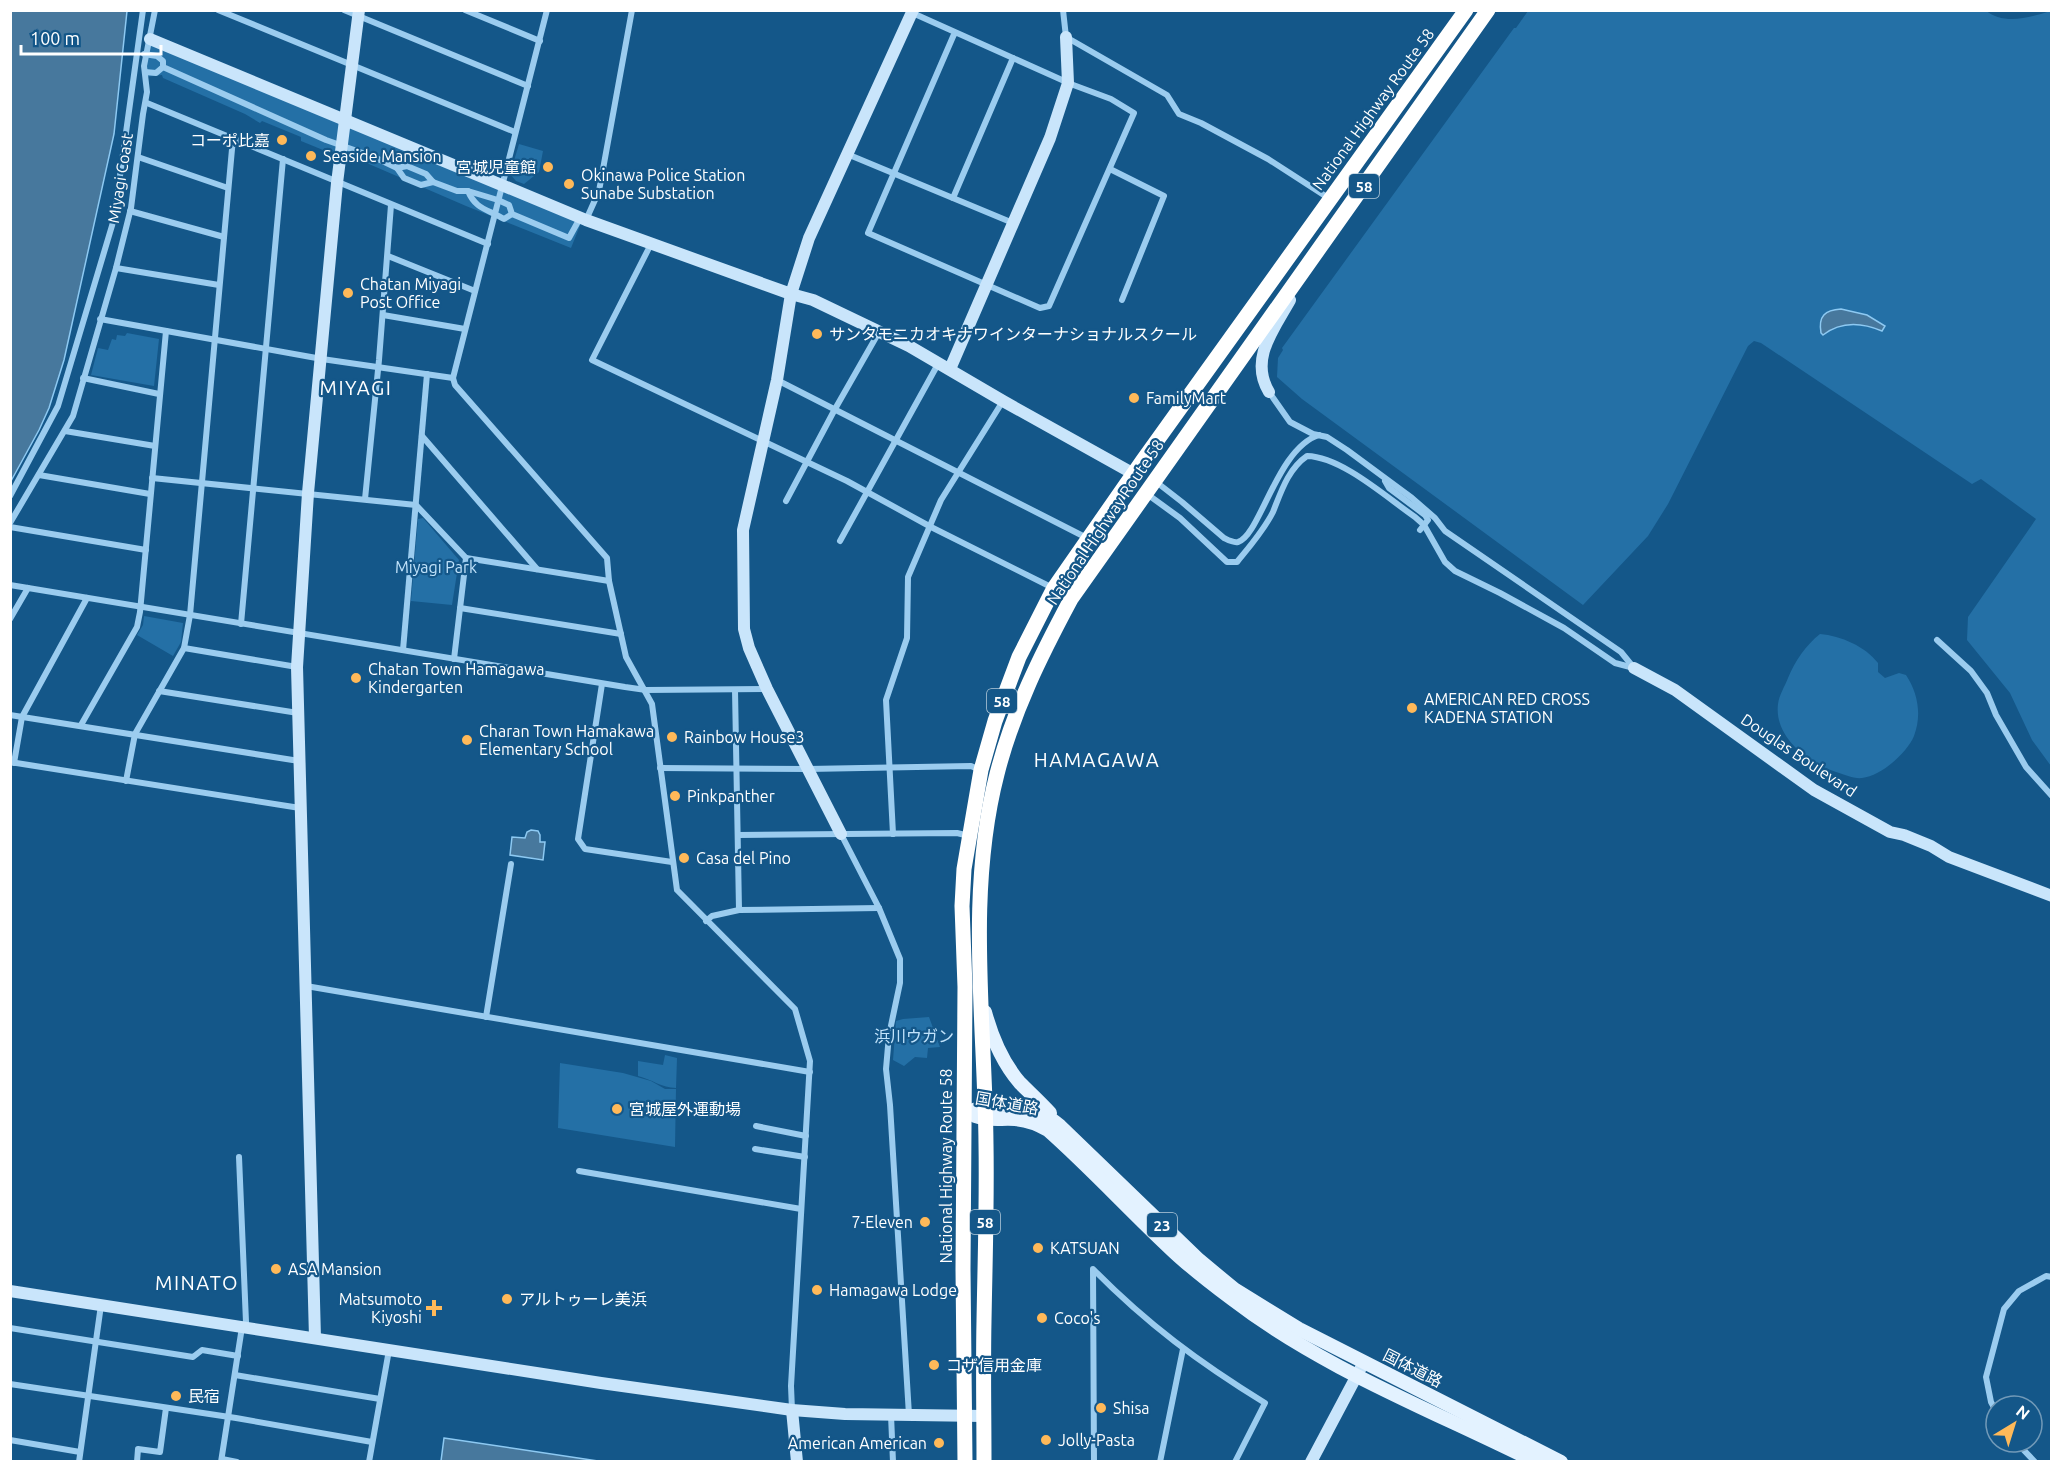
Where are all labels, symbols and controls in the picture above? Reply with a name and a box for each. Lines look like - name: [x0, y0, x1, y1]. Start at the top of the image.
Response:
- scale bar: [21, 18, 160, 56]
- street label: National Highway Route 58: [1308, 24, 1438, 194]
- text: 100 m: [30, 28, 80, 48]
- street label: Miyagi Coast: [104, 131, 136, 224]
- place label: コーポ比嘉: [190, 131, 270, 149]
- marker: コーポ比嘉: [275, 133, 289, 147]
- place label: Seaside Mansion: [323, 147, 442, 165]
- marker: Seaside Mansion: [304, 149, 318, 163]
- place label: 宮城児童館: [456, 158, 536, 176]
- marker: 宮城児童館: [541, 160, 555, 174]
- place label: Okinawa Police Station Sunabe Substation: [581, 166, 745, 202]
- road number: 58: [1349, 174, 1379, 198]
- marker: Okinawa Police Station Sunabe Substation: [562, 177, 576, 191]
- place label: Chatan Miyagi Post Office: [360, 275, 461, 311]
- marker: Chatan Miyagi Post Office: [341, 286, 355, 300]
- place label: サンタモニカオキナワインターナショナルスクール: [829, 325, 1197, 343]
- marker: サンタモニカオキナワインターナショナルスクール: [810, 327, 824, 341]
- district label: MIYAGI: [320, 376, 392, 399]
- place label: FamilyMart: [1146, 389, 1227, 407]
- marker: FamilyMart: [1127, 391, 1141, 405]
- street label: National Highway Route 58: [1043, 436, 1167, 608]
- park label: Miyagi Park: [395, 558, 477, 576]
- place label: Chatan Town Hamagawa Kindergarten: [368, 660, 545, 696]
- marker: Chatan Town Hamagawa Kindergarten: [349, 671, 363, 685]
- road number: 58: [987, 689, 1017, 713]
- place label: AMERICAN RED CROSS KADENA STATION: [1424, 690, 1590, 726]
- marker: AMERICAN RED CROSS KADENA STATION: [1405, 701, 1419, 715]
- street label: Douglas Boulevard: [1738, 710, 1860, 800]
- place label: Charan Town Hamakawa Elementary School: [479, 722, 654, 758]
- place label: Rainbow House3: [684, 728, 804, 746]
- marker: Rainbow House3: [665, 730, 679, 744]
- marker: Charan Town Hamakawa Elementary School: [460, 733, 474, 747]
- district label: HAMAGAWA: [1034, 748, 1160, 771]
- place label: Pinkpanther: [687, 787, 775, 805]
- marker: Pinkpanther: [668, 789, 682, 803]
- place label: Casa del Pino: [696, 849, 791, 867]
- marker: Casa del Pino: [677, 851, 691, 865]
- park label: 浜川ウガン: [874, 1027, 954, 1045]
- street label: National Highway Route 58: [937, 1069, 955, 1263]
- street label: 国体道路: [974, 1089, 1040, 1117]
- place label: 宮城屋外運動場: [629, 1100, 741, 1118]
- marker: 宮城屋外運動場: [610, 1102, 624, 1116]
- road number: 58: [970, 1210, 1000, 1234]
- place label: 7-Eleven: [852, 1213, 913, 1231]
- road number: 23: [1147, 1213, 1177, 1237]
- marker: 7-Eleven: [918, 1215, 932, 1229]
- place label: KATSUAN: [1050, 1239, 1120, 1257]
- marker: KATSUAN: [1031, 1241, 1045, 1255]
- place label: ASA Mansion: [288, 1260, 382, 1278]
- marker: ASA Mansion: [269, 1262, 283, 1276]
- district label: MINATO: [155, 1271, 239, 1294]
- place label: Hamagawa Lodge: [829, 1281, 957, 1299]
- marker: Hamagawa Lodge: [810, 1283, 824, 1297]
- place label: Matsumoto Kiyoshi: [339, 1290, 422, 1326]
- place label: アルトゥーレ美浜: [519, 1290, 647, 1308]
- marker: アルトゥーレ美浜: [500, 1292, 514, 1306]
- marker: Matsumoto Kiyoshi: [427, 1301, 441, 1315]
- place label: Coco's: [1054, 1309, 1100, 1327]
- marker: Coco's: [1035, 1311, 1049, 1325]
- street label: 国体道路: [1380, 1345, 1446, 1391]
- place label: コザ信用金庫: [946, 1356, 1042, 1374]
- marker: コザ信用金庫: [927, 1358, 941, 1372]
- place label: 民宿: [188, 1387, 220, 1405]
- marker: 民宿: [169, 1389, 183, 1403]
- north arrow: [1984, 1394, 2044, 1454]
- place label: Shisa: [1113, 1399, 1150, 1417]
- marker: Shisa: [1094, 1401, 1108, 1415]
- text: N: [2013, 1401, 2033, 1423]
- place label: Jolly-Pasta: [1058, 1431, 1135, 1449]
- marker: Jolly-Pasta: [1039, 1433, 1053, 1447]
- place label: American American: [788, 1434, 927, 1452]
- marker: American American: [932, 1436, 946, 1450]

